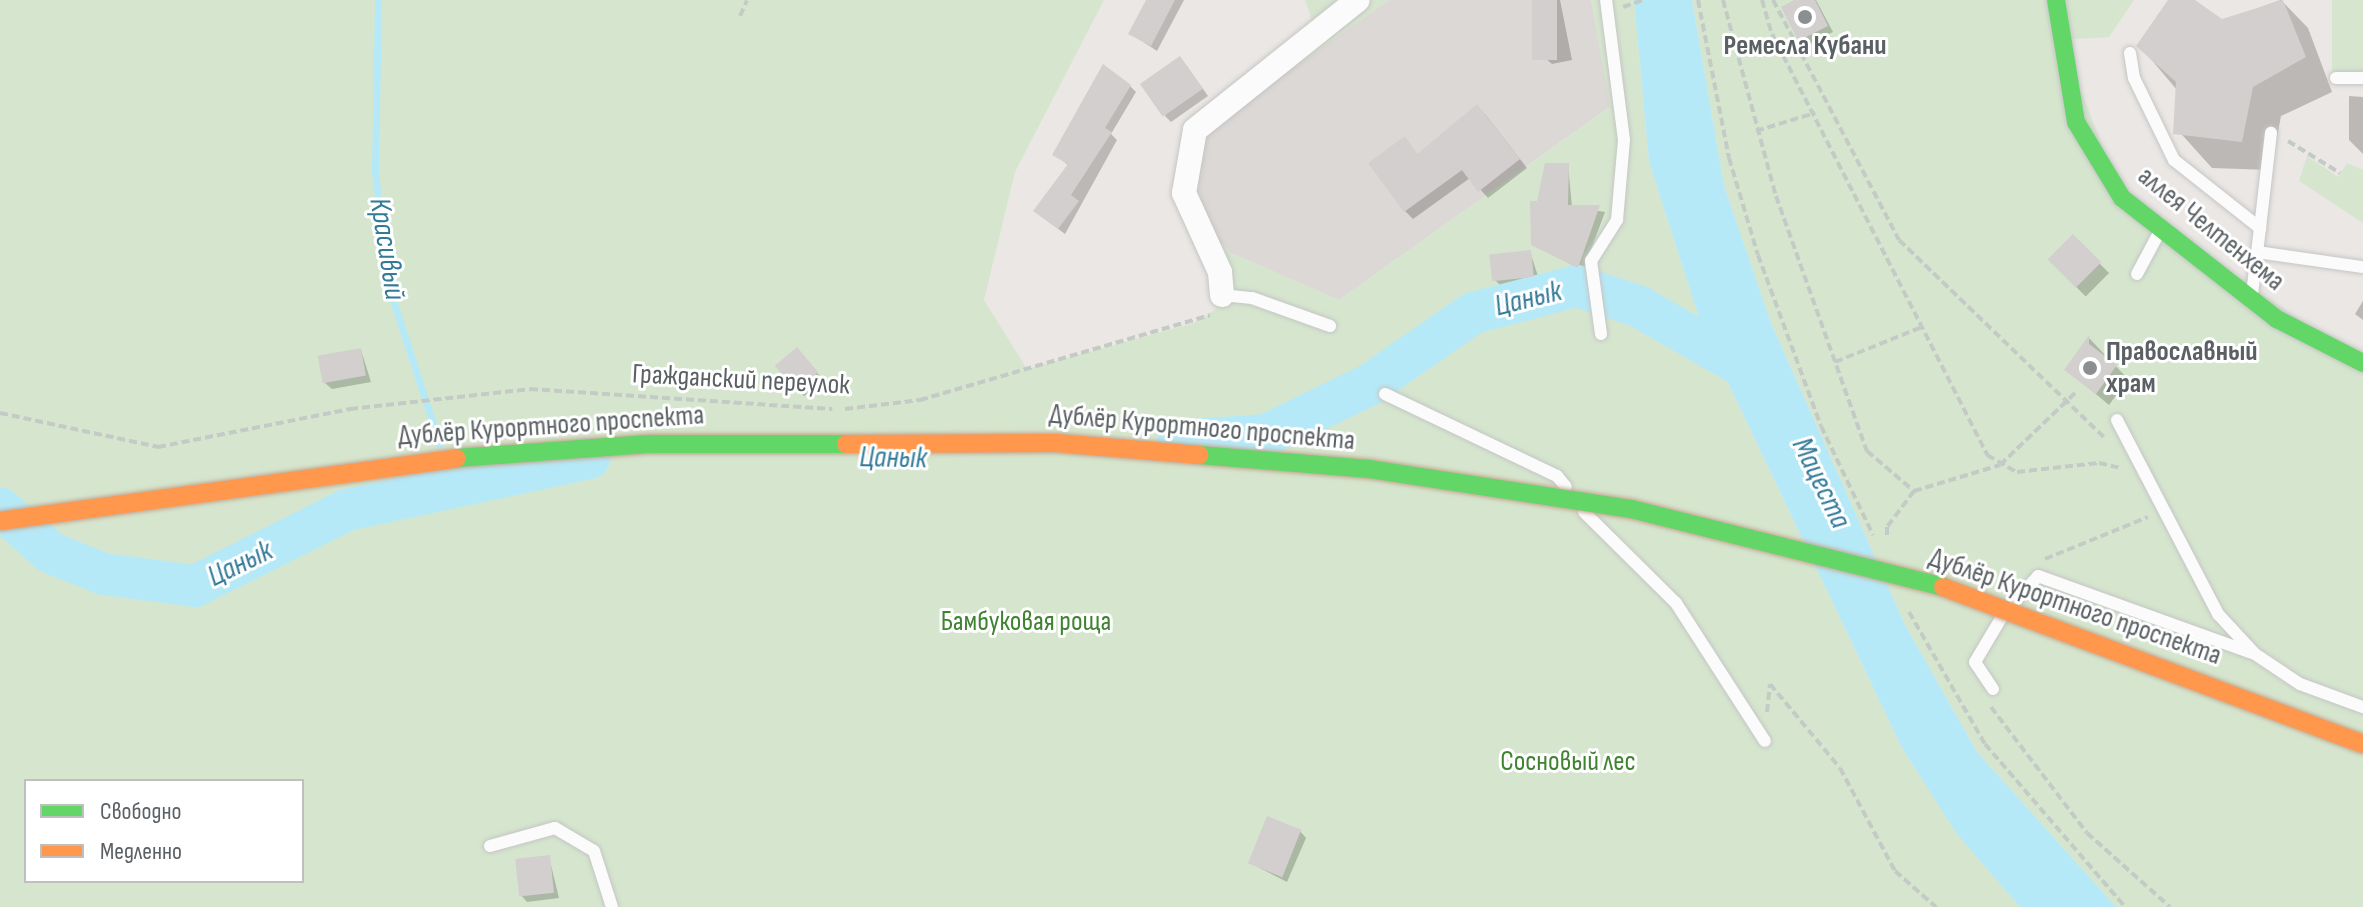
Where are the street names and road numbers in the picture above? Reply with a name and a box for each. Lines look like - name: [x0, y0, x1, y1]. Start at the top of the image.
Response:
- street label: аллея Челтенхема: [2131, 160, 2291, 298]
- street label: Гражданский переулок: [631, 358, 851, 402]
- street label: Дублёр Курортного проспекта: [1048, 398, 1356, 458]
- street label: Дублёр Курортного проспекта: [397, 399, 705, 453]
- street label: Дублёр Курортного проспекта: [1925, 541, 2225, 673]

